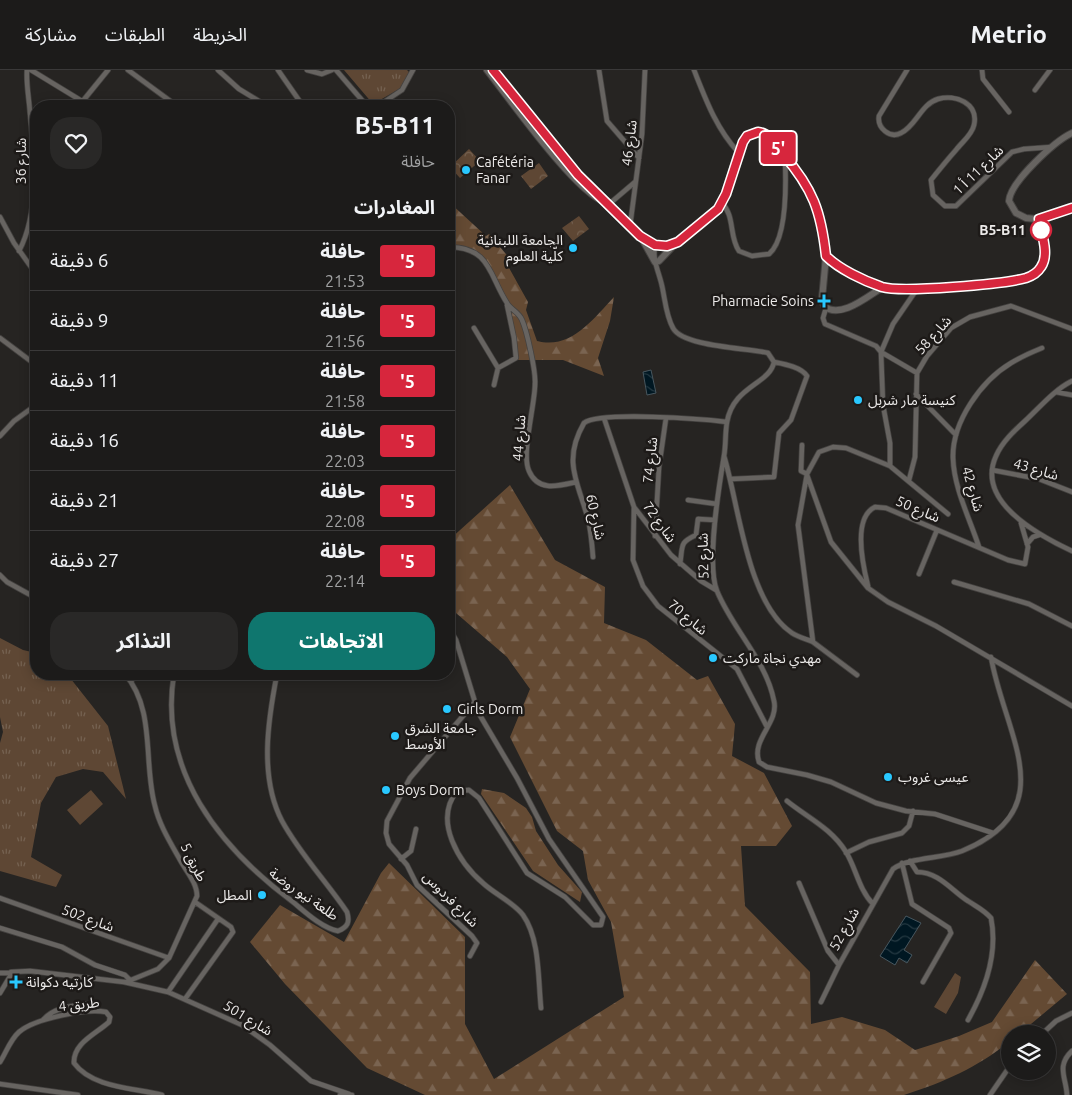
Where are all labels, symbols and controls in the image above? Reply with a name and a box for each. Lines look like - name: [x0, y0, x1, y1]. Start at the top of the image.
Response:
- text: Metrio: [970, 21, 1047, 48]
- text: مشاركة: [25, 24, 77, 44]
- text: الطبقات: [105, 24, 165, 44]
- text: الخريطة: [193, 24, 247, 44]
- text: B5-B11: [355, 112, 435, 139]
- button: heart: [50, 117, 102, 169]
- street label: شارع 46: [618, 119, 643, 167]
- line badge: 5': [756, 132, 800, 164]
- street label: شارع 36: [13, 138, 32, 184]
- text: 5': [771, 138, 785, 158]
- street label: شارع 11 أ 1: [949, 141, 1009, 200]
- text: حافلة: [401, 152, 435, 170]
- place label: Cafétéria Fanar: [476, 154, 534, 186]
- marker: Cafétéria Fanar: [460, 164, 472, 176]
- text: المغادرات: [354, 196, 435, 218]
- marker: B5-B11: [1030, 219, 1052, 241]
- place label: B5-B11: [979, 222, 1026, 238]
- place label: الجامعة اللبنانية كلّية العلوم: [478, 232, 563, 267]
- text: حافلة: [320, 240, 365, 262]
- marker: الجامعة اللبنانية كلّية العلوم: [567, 242, 579, 254]
- text: 6 دقيقة: [50, 249, 108, 271]
- text: 5': [400, 251, 415, 271]
- text: 21:53: [325, 272, 365, 290]
- place label: Pharmacie Soins: [712, 293, 814, 309]
- marker: Pharmacie Soins: [818, 295, 830, 307]
- text: حافلة: [320, 300, 365, 322]
- text: 9 دقيقة: [50, 309, 108, 331]
- text: 5': [400, 311, 415, 331]
- street label: شارع 58: [912, 312, 957, 360]
- text: 21:56: [325, 332, 365, 350]
- text: حافلة: [320, 360, 365, 382]
- text: 11 دقيقة: [50, 369, 119, 391]
- text: 5': [400, 371, 415, 391]
- text: 21:58: [325, 392, 365, 410]
- place label: كنيسة مار شربل: [868, 392, 956, 409]
- marker: كنيسة مار شربل: [852, 394, 864, 406]
- street label: شارع 44: [509, 414, 532, 462]
- text: حافلة: [320, 420, 365, 442]
- text: 16 دقيقة: [50, 429, 119, 451]
- text: 5': [400, 431, 415, 451]
- street label: شارع 74: [640, 436, 663, 484]
- text: 22:03: [325, 452, 365, 470]
- street label: شارع 43: [1011, 455, 1060, 486]
- street label: شارع 42: [956, 465, 987, 514]
- text: حافلة: [320, 480, 365, 502]
- text: 21 دقيقة: [50, 489, 119, 511]
- text: 5': [400, 491, 415, 511]
- street label: شارع 60: [580, 493, 609, 542]
- street label: شارع 50: [892, 493, 942, 528]
- street label: شارع 72: [637, 499, 680, 547]
- text: 22:08: [325, 512, 365, 530]
- street label: شارع 52: [695, 533, 714, 579]
- text: حافلة: [320, 540, 365, 562]
- text: 27 دقيقة: [50, 549, 119, 571]
- text: 5': [400, 551, 415, 571]
- text: 22:14: [325, 572, 365, 590]
- street label: شارع 70: [663, 596, 711, 640]
- button: التذاكر: [50, 612, 238, 670]
- button: الاتجاهات: [248, 612, 435, 670]
- place label: مهدي نجاة ماركت: [723, 650, 821, 669]
- marker: مهدي نجاة ماركت: [707, 652, 719, 664]
- place label: Girls Dorm: [457, 701, 523, 717]
- marker: Girls Dorm: [441, 703, 453, 715]
- place label: جامعة الشرق الأوسط: [405, 720, 477, 753]
- marker: جامعة الشرق الأوسط: [389, 730, 401, 742]
- place label: عيسى غروب: [898, 769, 968, 786]
- marker: عيسى غروب: [882, 771, 894, 783]
- place label: Boys Dorm: [396, 782, 465, 798]
- marker: Boys Dorm: [380, 784, 392, 796]
- street label: طريق 5: [176, 840, 210, 885]
- street label: طلعة نيو روضة: [266, 864, 342, 924]
- street label: شارع فردوس: [418, 868, 482, 932]
- place label: المطل: [217, 887, 252, 904]
- marker: المطل: [256, 889, 268, 901]
- street label: شارع 502: [59, 901, 116, 938]
- street label: شارع 52: [826, 905, 865, 955]
- place label: كارتيه دكوانة: [26, 974, 93, 991]
- marker: كارتيه دكوانة: [10, 976, 22, 988]
- street label: طريق 4: [58, 994, 101, 1016]
- street label: شارع 501: [219, 997, 275, 1041]
- map controls: [1001, 1025, 1056, 1080]
- button: layers: [1001, 1025, 1056, 1080]

